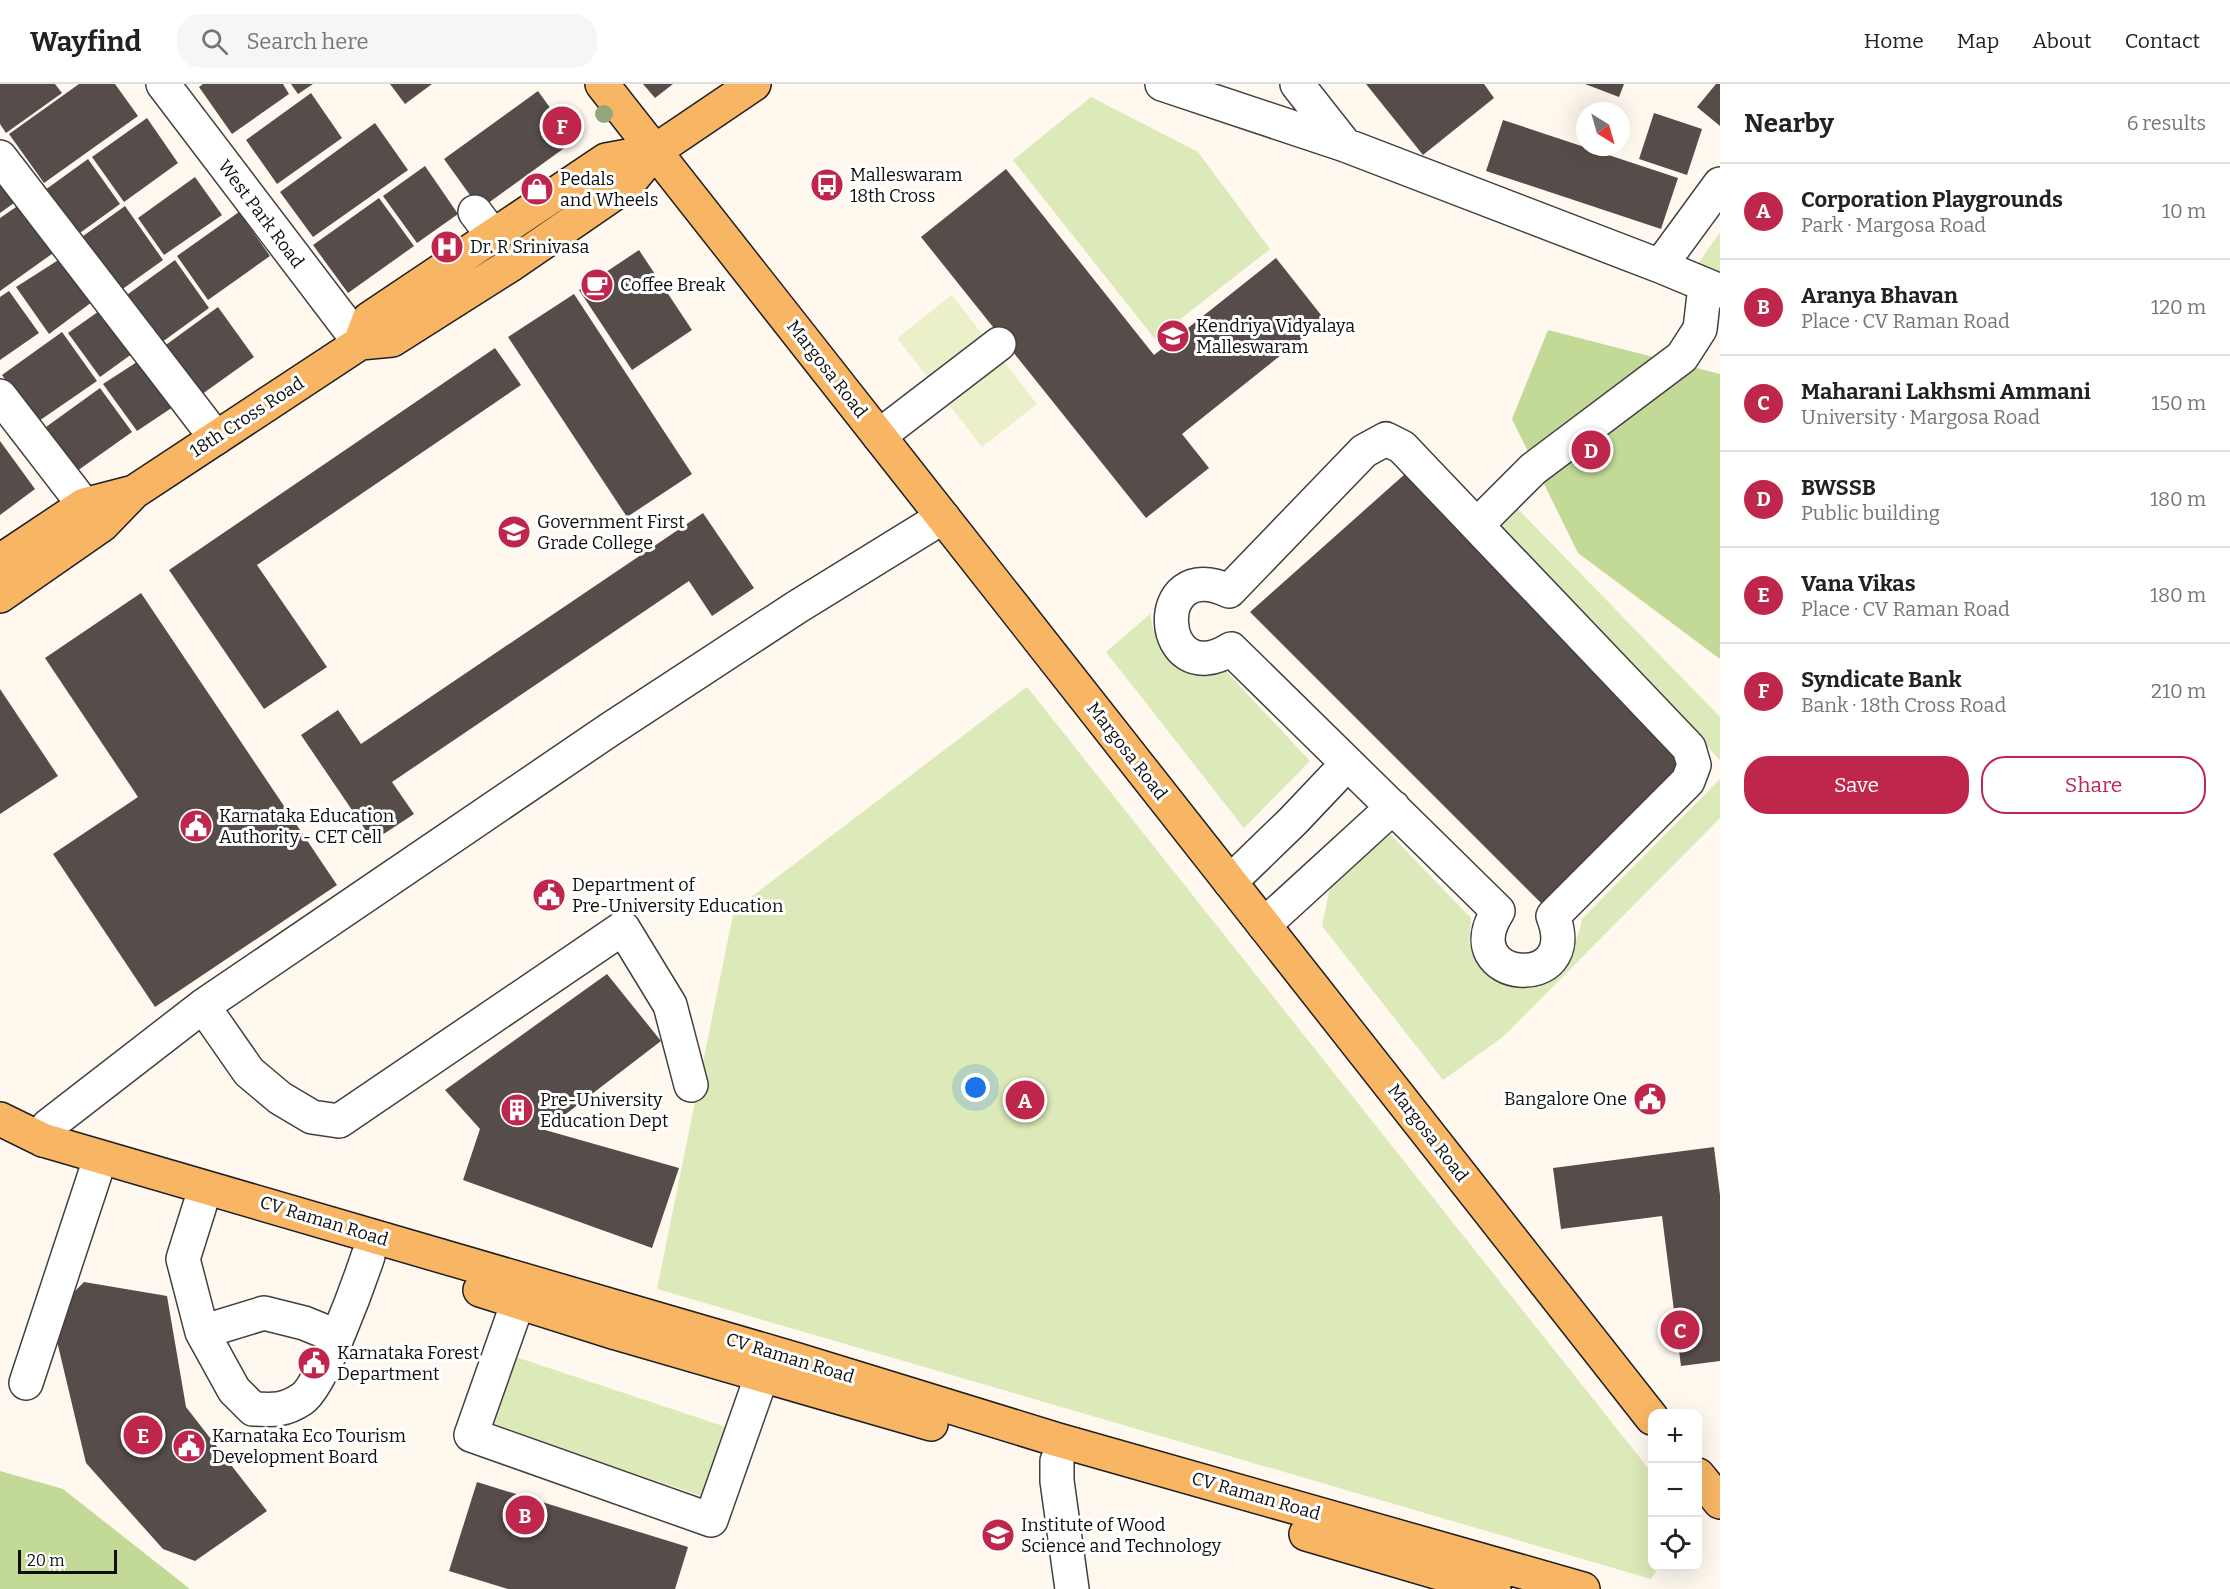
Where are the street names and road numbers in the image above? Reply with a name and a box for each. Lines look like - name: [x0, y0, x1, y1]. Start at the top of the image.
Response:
- street label: West Park Road: [213, 156, 309, 273]
- street label: Margosa Road: [782, 316, 872, 422]
- street label: 18th Cross Road: [186, 372, 308, 462]
- street label: Margosa Road: [1082, 698, 1172, 804]
- street label: Margosa Road: [1383, 1080, 1473, 1186]
- street label: CV Raman Road: [257, 1191, 391, 1251]
- street label: CV Raman Road: [723, 1328, 857, 1388]
- street label: CV Raman Road: [1189, 1467, 1323, 1525]

